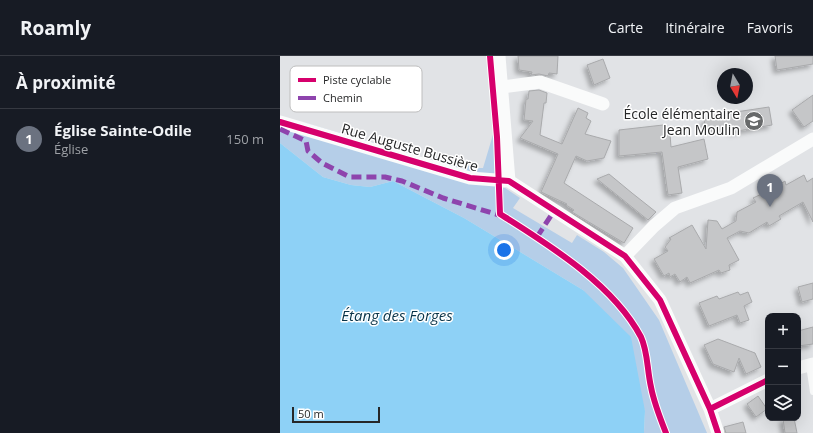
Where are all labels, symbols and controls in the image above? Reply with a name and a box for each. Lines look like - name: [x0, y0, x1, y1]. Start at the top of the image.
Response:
- text: Roamly: [20, 15, 91, 41]
- text: Carte: [608, 18, 643, 37]
- text: Itinéraire: [665, 18, 725, 37]
- text: Favoris: [747, 18, 793, 37]
- legend: [290, 66, 422, 112]
- north arrow: [717, 68, 753, 104]
- text: À proximité: [16, 71, 115, 94]
- text: Piste cyclable: [323, 72, 391, 87]
- text: Chemin: [323, 90, 363, 105]
- place label: École élémentaire Jean Moulin: [624, 104, 740, 139]
- school or university icon: École élémentaire Jean Moulin: [743, 110, 765, 132]
- street label: Rue Auguste Bussière: [339, 118, 481, 176]
- text: Église Sainte-Odile: [54, 120, 192, 140]
- text: 1: [25, 130, 33, 148]
- text: 150 m: [226, 130, 264, 148]
- text: Église: [54, 140, 88, 158]
- pin: 1: [757, 174, 783, 207]
- your location: [494, 240, 514, 260]
- water label: Étang des Forges: [341, 305, 453, 325]
- map controls: [765, 313, 801, 421]
- button: +: [765, 313, 801, 349]
- button: −: [765, 349, 801, 385]
- button: layers: [765, 385, 801, 421]
- scale bar: [292, 405, 380, 424]
- text: 50 m: [298, 406, 324, 421]

